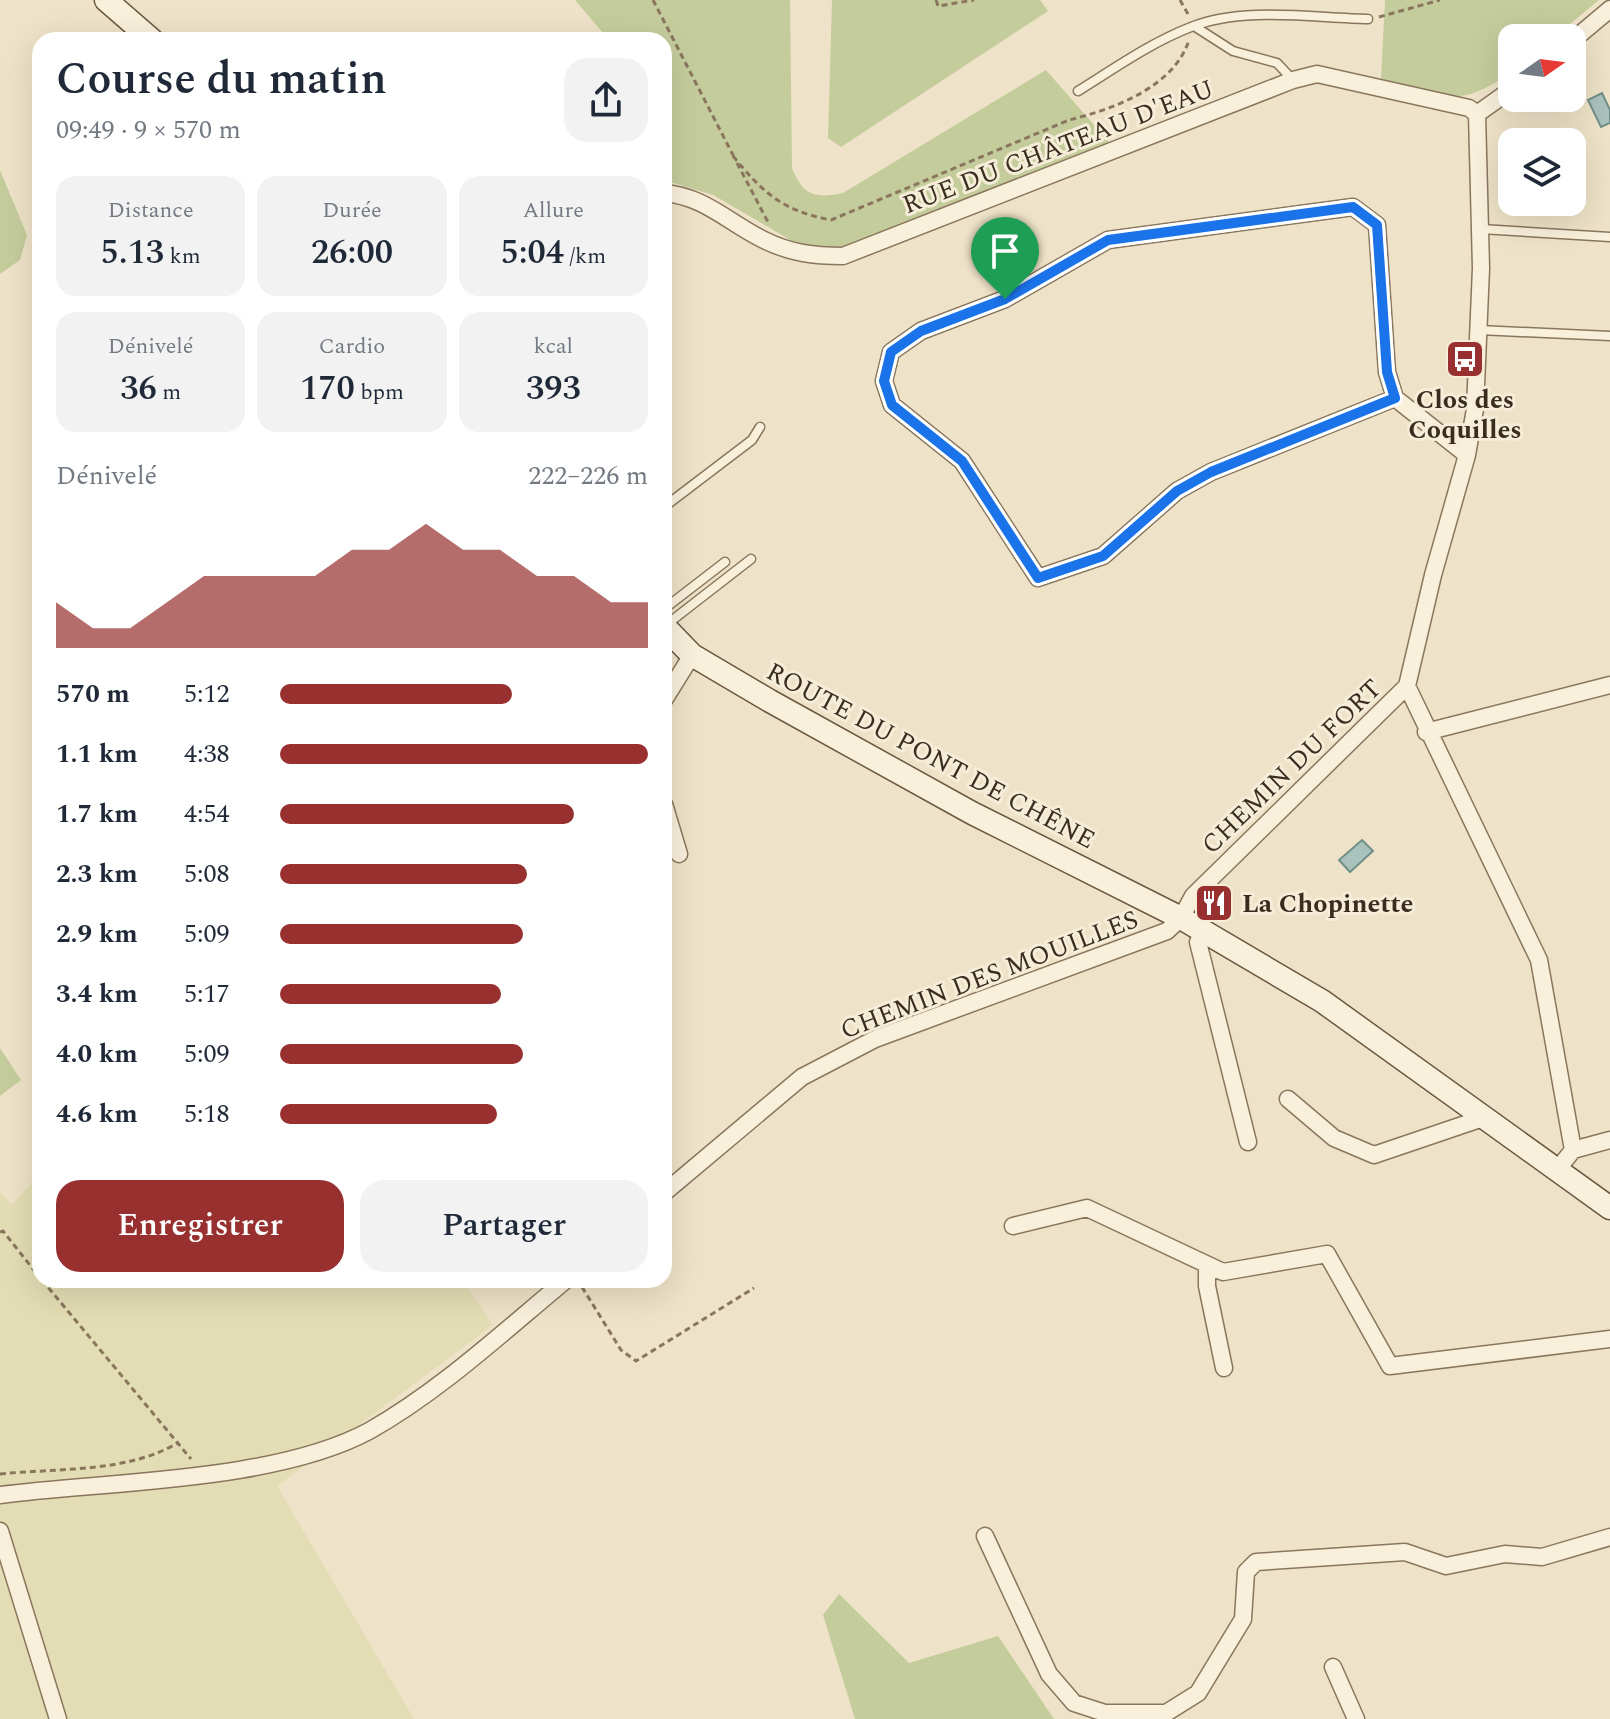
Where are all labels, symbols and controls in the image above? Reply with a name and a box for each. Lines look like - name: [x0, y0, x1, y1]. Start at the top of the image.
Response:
- north arrow: [1498, 24, 1586, 112]
- map controls: [1498, 24, 1586, 216]
- text: Course du matin: [56, 46, 387, 113]
- button: share: [564, 58, 648, 142]
- street label: RUE DU CHÂTEAU D'EAU: [897, 69, 1220, 225]
- text: 09:49 · 9 × 570 m: [56, 110, 241, 150]
- button: layers: [1498, 128, 1586, 216]
- text: Distance: [108, 194, 194, 227]
- text: Durée: [322, 194, 382, 227]
- text: Allure: [523, 194, 584, 227]
- pin: [971, 217, 1039, 299]
- text: 5.13: [101, 227, 164, 279]
- text: 26:00: [311, 227, 393, 279]
- text: 5:04: [500, 227, 564, 279]
- icon: arrive: [983, 229, 1027, 273]
- text: km: [164, 240, 201, 273]
- text: /km: [564, 240, 606, 273]
- text: Dénivelé: [108, 330, 193, 363]
- text: Cardio: [319, 330, 385, 363]
- text: kcal: [534, 330, 573, 363]
- bus stop icon: Clos des Coquilles: [1444, 338, 1486, 380]
- text: 36: [120, 363, 157, 415]
- text: 170: [300, 363, 355, 415]
- text: 393: [526, 363, 581, 415]
- text: m: [157, 376, 181, 409]
- text: bpm: [355, 376, 404, 409]
- place label: Clos des Coquilles: [1408, 380, 1522, 450]
- text: Dénivelé: [56, 456, 157, 496]
- text: 222–226 m: [528, 456, 648, 496]
- street label: ROUTE DU PONT DE CHÊNE: [759, 652, 1102, 860]
- street label: CHEMIN DU FORT: [1192, 670, 1391, 864]
- text: 570 m: [56, 674, 130, 714]
- text: 5:12: [184, 674, 230, 714]
- text: 1.1 km: [56, 734, 138, 774]
- text: 4:38: [184, 734, 230, 774]
- text: 1.7 km: [56, 794, 138, 834]
- text: 4:54: [184, 794, 230, 834]
- text: 2.3 km: [56, 854, 138, 894]
- text: 5:08: [184, 854, 230, 894]
- restaurant icon: La Chopinette: [1193, 882, 1235, 924]
- place label: La Chopinette: [1242, 884, 1413, 924]
- street label: CHEMIN DES MOUILLES: [834, 900, 1144, 1050]
- text: 2.9 km: [56, 914, 138, 954]
- text: 5:09: [184, 914, 230, 954]
- text: 3.4 km: [56, 974, 138, 1014]
- text: 5:17: [184, 974, 230, 1014]
- text: 4.0 km: [56, 1034, 138, 1074]
- text: 5:09: [184, 1034, 230, 1074]
- text: 4.6 km: [56, 1094, 138, 1134]
- text: 5:18: [184, 1094, 230, 1134]
- button: Enregistrer: [56, 1180, 344, 1272]
- button: Partager: [360, 1180, 648, 1272]

